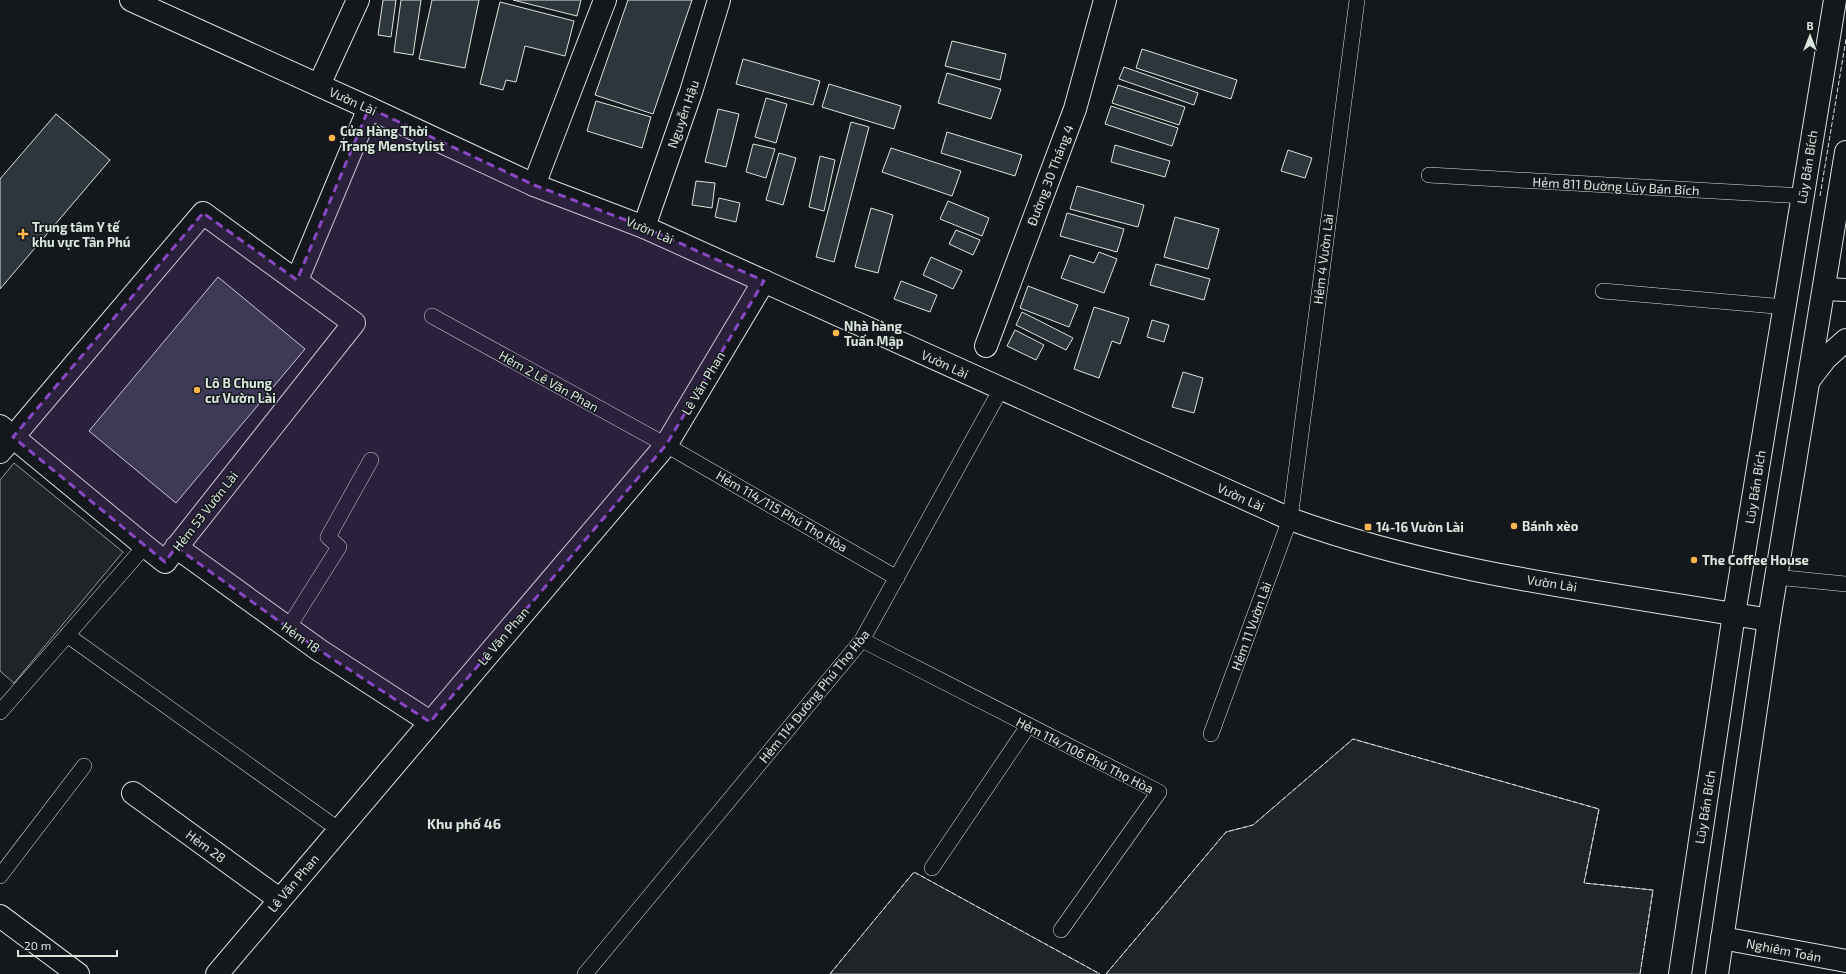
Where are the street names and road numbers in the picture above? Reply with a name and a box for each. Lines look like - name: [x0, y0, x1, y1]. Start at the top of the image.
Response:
- street label: Nguyễn Hậu: [664, 78, 702, 150]
- street label: Vườn Lài: [327, 83, 379, 119]
- street label: Đường 30 Tháng 4: [1023, 122, 1077, 228]
- street label: Lũy Bán Bích: [1793, 129, 1821, 205]
- street label: Hẻm 811 Đường Lũy Bán Bích: [1532, 174, 1700, 198]
- street label: Vườn Lài: [624, 213, 676, 247]
- street label: Hẻm 4 Vườn Lài: [1310, 213, 1336, 305]
- street label: Vườn Lài: [919, 346, 971, 382]
- street label: Hẻm 2 Lê Văn Phan: [496, 347, 602, 415]
- street label: Lê Văn Phan: [678, 348, 728, 418]
- street label: Lũy Bán Bích: [1741, 449, 1769, 525]
- street label: Hẻm 114/115 Phú Thọ Hòa: [713, 467, 851, 555]
- street label: Hẻm 53 Vườn Lài: [169, 468, 241, 554]
- street label: Vườn Lài: [1215, 479, 1267, 515]
- street label: Vườn Lài: [1526, 571, 1578, 595]
- street label: Hẻm 11 Vườn Lài: [1228, 579, 1274, 673]
- street label: Lê Văn Phan: [474, 604, 532, 668]
- street label: Hẻm 18: [279, 618, 323, 656]
- street label: Hẻm 114 Đường Phú Thọ Hòa: [755, 626, 873, 766]
- street label: Hẻm 114/106 Phú Thọ Hòa: [1014, 713, 1156, 797]
- street label: Lũy Bán Bích: [1691, 769, 1719, 845]
- street label: Hẻm 28: [183, 826, 229, 866]
- street label: Lê Văn Phan: [264, 851, 322, 915]
- street label: Nghiêm Toản: [1745, 935, 1823, 965]

